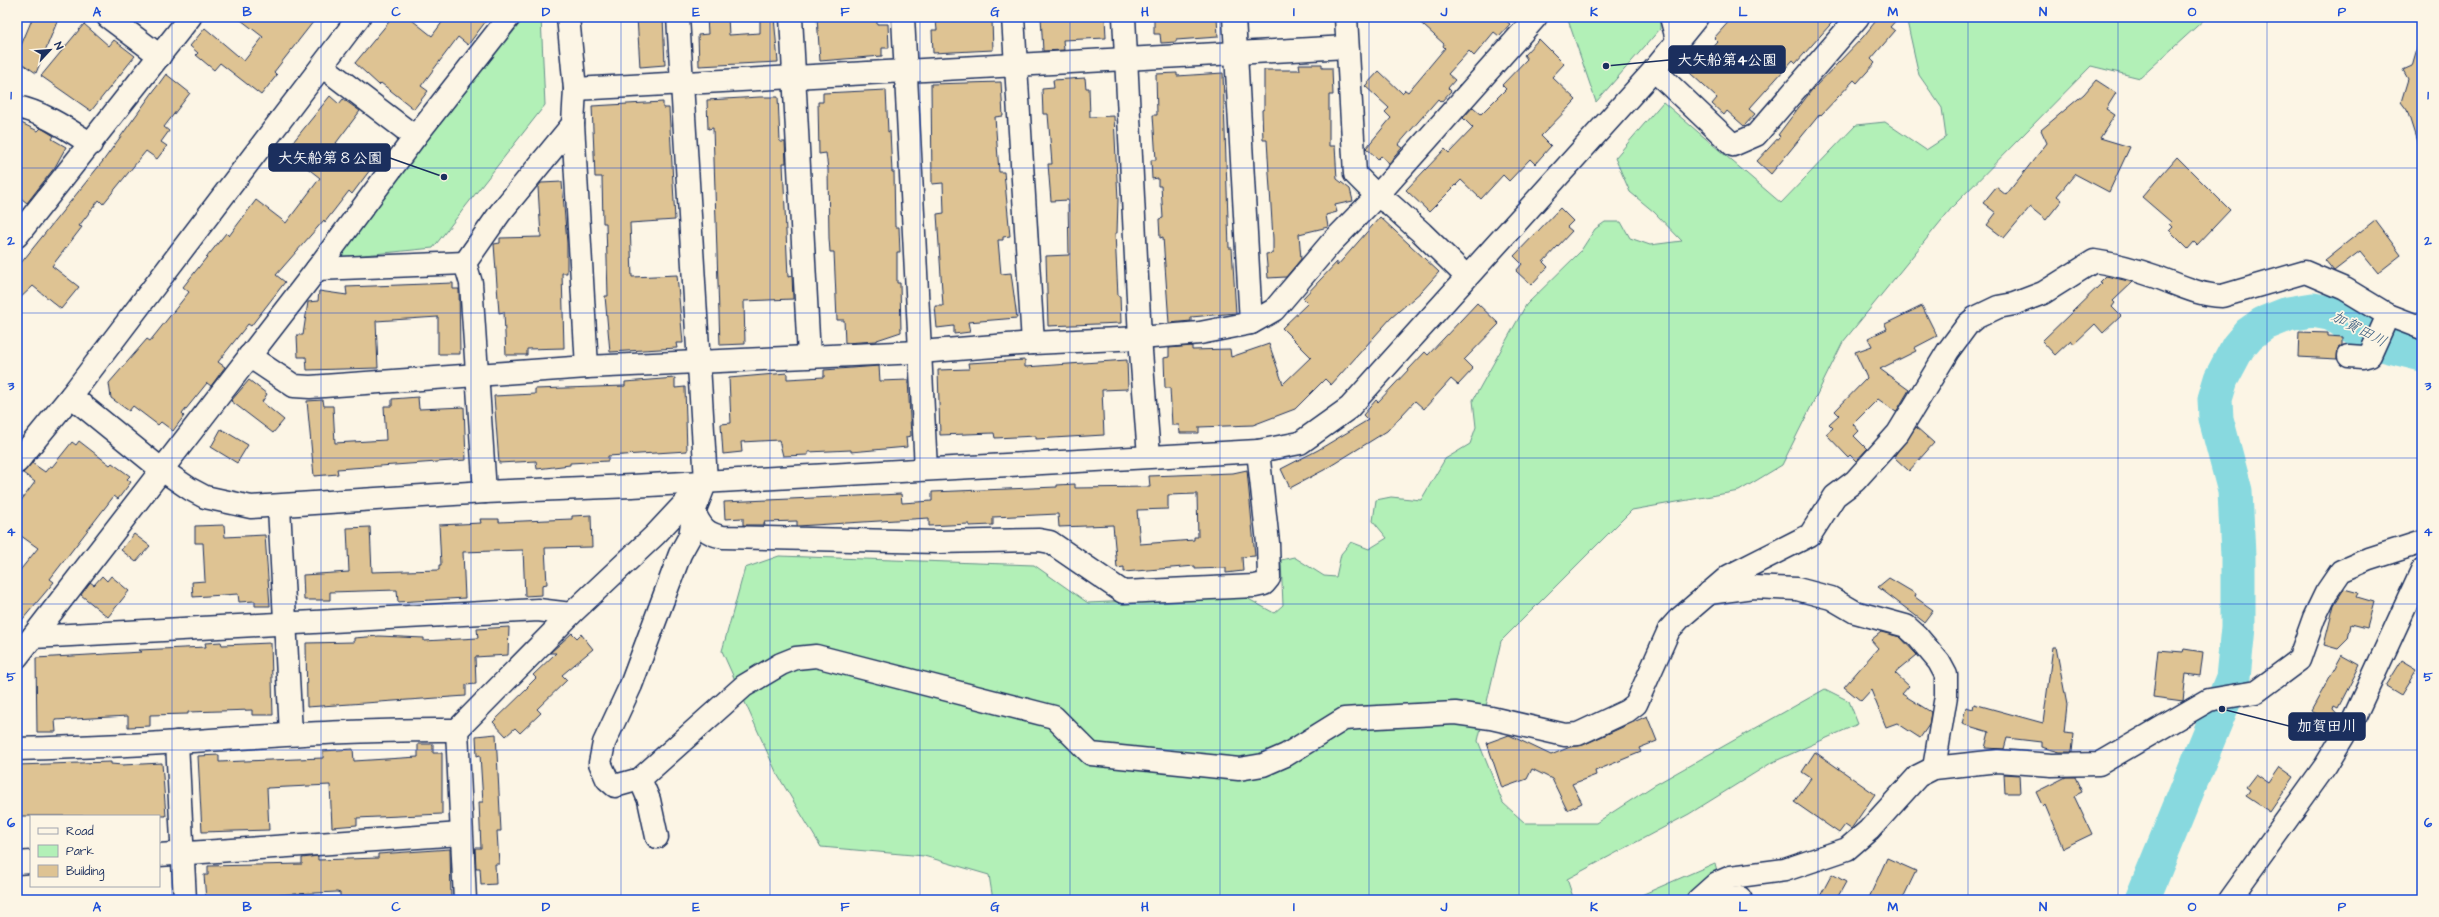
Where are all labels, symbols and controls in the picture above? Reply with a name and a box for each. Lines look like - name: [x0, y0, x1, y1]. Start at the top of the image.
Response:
- text: A: [93, 3, 102, 21]
- text: B: [242, 3, 252, 21]
- text: C: [391, 3, 401, 21]
- text: D: [542, 3, 551, 21]
- text: E: [692, 3, 700, 21]
- text: F: [840, 3, 850, 21]
- text: G: [990, 3, 1000, 21]
- text: H: [1141, 3, 1149, 21]
- text: I: [1293, 3, 1295, 21]
- text: J: [1440, 3, 1448, 21]
- text: K: [1590, 3, 1598, 21]
- text: L: [1738, 3, 1748, 21]
- text: M: [1888, 3, 1899, 21]
- text: N: [2039, 3, 2047, 21]
- text: O: [2188, 3, 2197, 21]
- text: P: [2338, 3, 2347, 21]
- north arrow: [30, 30, 70, 70]
- text: N: [50, 39, 67, 52]
- callout: 大矢船第4公園: [1669, 46, 1785, 73]
- text: 大矢船第4公園: [1677, 50, 1777, 71]
- text: 1: [10, 86, 12, 104]
- text: 1: [2427, 86, 2429, 104]
- callout: 大矢船第８公園: [269, 144, 390, 171]
- text: 大矢船第８公園: [277, 148, 383, 169]
- text: 2: [6, 232, 15, 250]
- text: 2: [2423, 232, 2432, 250]
- water label: 加賀田川: [2328, 306, 2390, 352]
- text: 3: [7, 377, 15, 395]
- text: 3: [2424, 377, 2432, 395]
- text: 4: [7, 523, 16, 541]
- text: 4: [2424, 523, 2433, 541]
- text: 5: [6, 668, 16, 686]
- text: 5: [2423, 668, 2433, 686]
- callout: 加賀田川: [2289, 713, 2365, 740]
- text: 加賀田川: [2297, 716, 2357, 737]
- text: 6: [7, 814, 16, 832]
- text: 6: [2424, 814, 2433, 832]
- legend: [30, 815, 160, 887]
- text: Road: [66, 823, 94, 840]
- text: Park: [66, 843, 94, 860]
- text: Building: [66, 863, 104, 881]
- text: A: [93, 898, 102, 916]
- text: B: [242, 898, 252, 916]
- text: C: [391, 898, 401, 916]
- text: D: [542, 898, 551, 916]
- text: E: [692, 898, 700, 916]
- text: F: [840, 898, 850, 916]
- text: G: [990, 898, 1000, 916]
- text: H: [1141, 898, 1149, 916]
- text: I: [1293, 898, 1295, 916]
- text: J: [1440, 898, 1448, 916]
- text: K: [1590, 898, 1598, 916]
- text: L: [1738, 898, 1748, 916]
- text: M: [1888, 898, 1899, 916]
- text: N: [2039, 898, 2047, 916]
- text: O: [2188, 898, 2197, 916]
- text: P: [2338, 898, 2347, 916]

